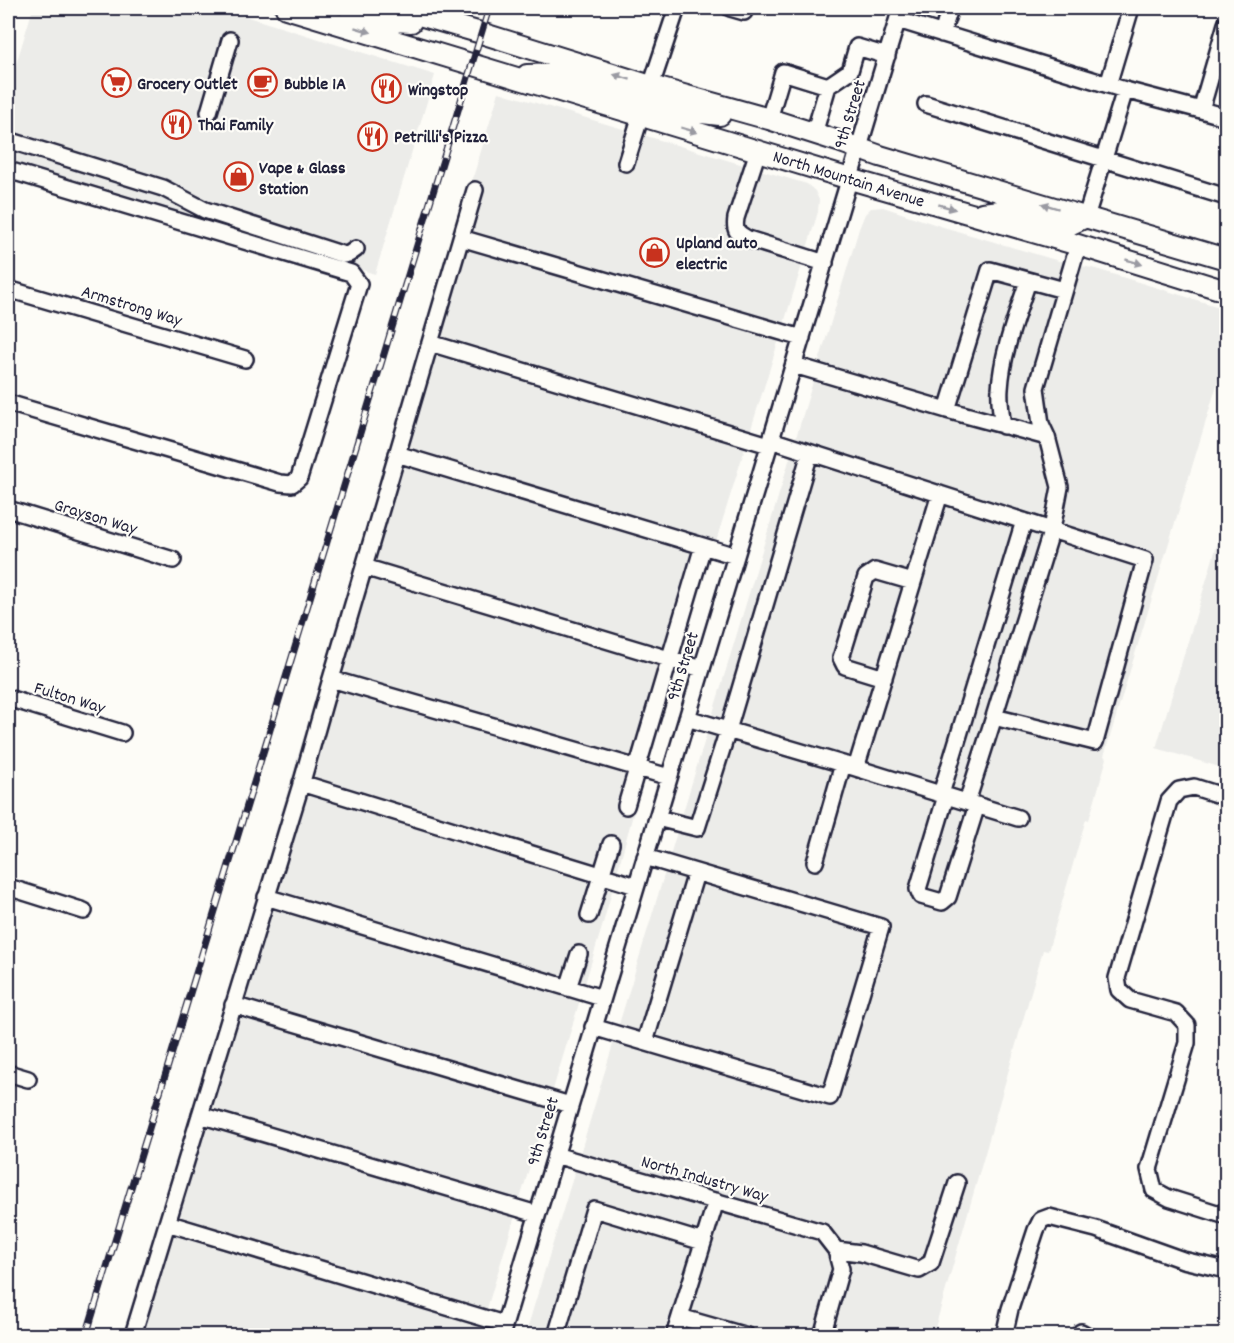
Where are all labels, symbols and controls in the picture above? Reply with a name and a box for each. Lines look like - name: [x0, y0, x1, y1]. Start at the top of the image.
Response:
- one-way arrow: [354, 26, 372, 35]
- supermarket icon: Grocery Outlet: [100, 67, 132, 99]
- cafe icon: Bubble 1A: [247, 67, 279, 99]
- one-way arrow: [613, 71, 631, 81]
- place label: Grocery Outlet: [137, 73, 238, 98]
- place label: Bubble 1A: [284, 73, 346, 98]
- restaurant icon: Wingstop: [371, 73, 403, 105]
- street label: 9th Street: [829, 77, 874, 152]
- place label: Wingstop: [408, 79, 468, 104]
- restaurant icon: Thai Family: [161, 108, 193, 140]
- place label: Thai Family: [198, 114, 274, 139]
- restaurant icon: Petrilli's Pizza: [357, 120, 389, 152]
- place label: Petrilli's Pizza: [394, 126, 488, 151]
- one-way arrow: [680, 126, 698, 135]
- street label: North Mountain Avenue: [769, 145, 927, 215]
- place label: Vape & Glass Station: [259, 157, 346, 203]
- shop icon: Vape & Glass Station: [222, 161, 254, 193]
- one-way arrow: [1041, 201, 1059, 210]
- one-way arrow: [938, 203, 956, 212]
- place label: Upland auto electric: [676, 232, 757, 278]
- shop icon: Upland auto electric: [639, 236, 671, 268]
- one-way arrow: [1125, 258, 1143, 267]
- street label: Armstrong Way: [78, 280, 185, 335]
- street label: Grayson Way: [51, 494, 141, 543]
- street label: 9th Street: [662, 629, 707, 704]
- street label: Fulton Way: [31, 677, 109, 722]
- street label: 9th Street: [522, 1094, 567, 1169]
- street label: North Industry Way: [638, 1150, 771, 1211]

